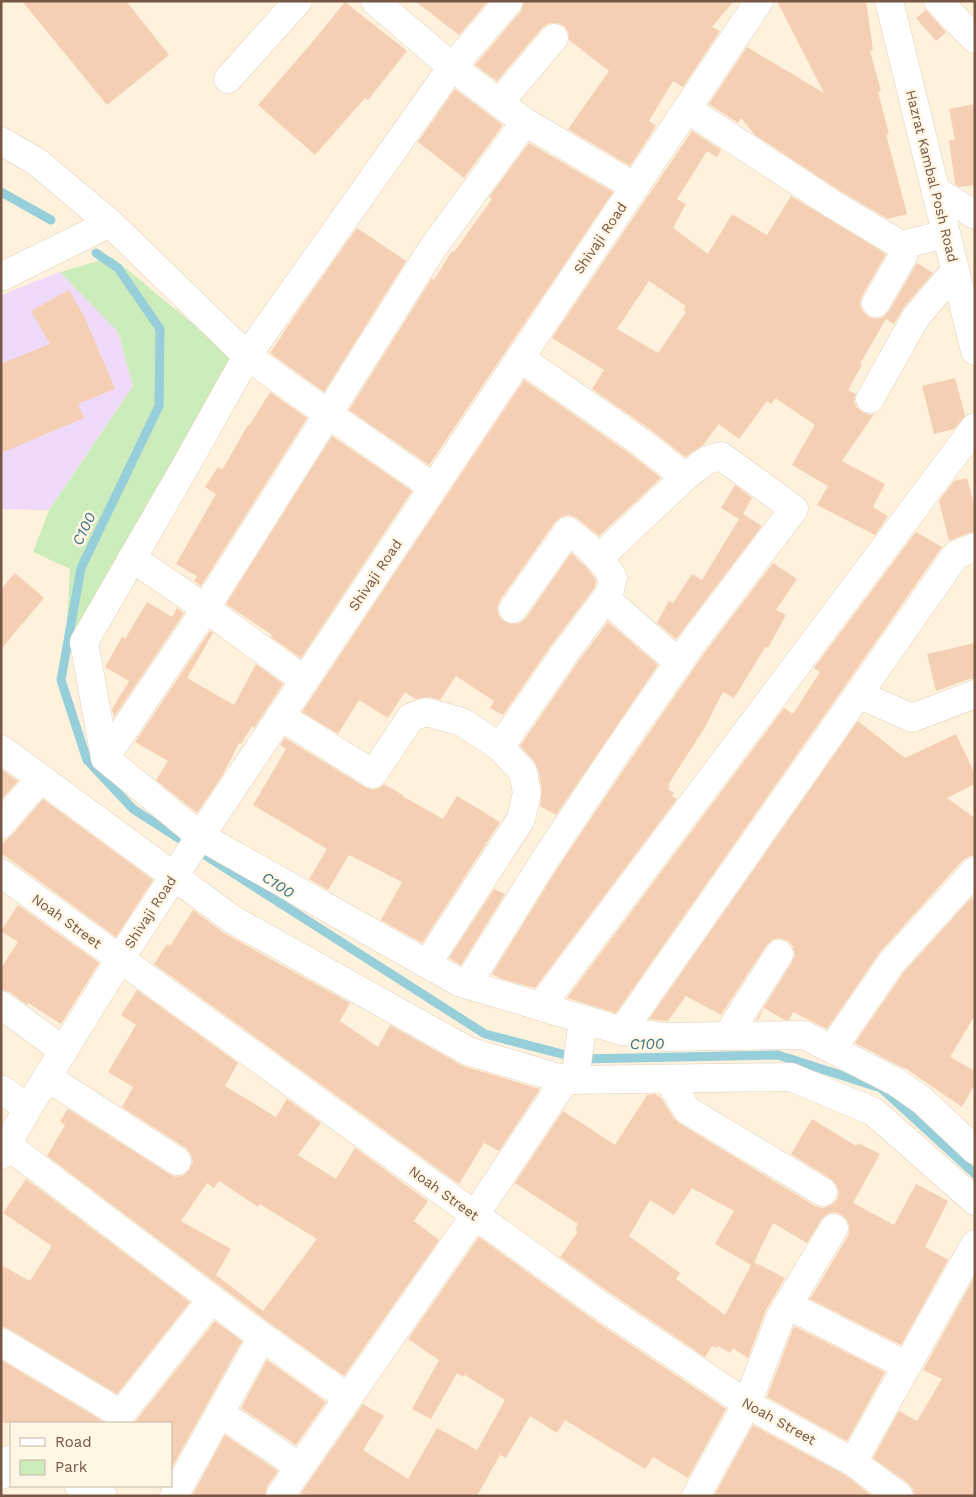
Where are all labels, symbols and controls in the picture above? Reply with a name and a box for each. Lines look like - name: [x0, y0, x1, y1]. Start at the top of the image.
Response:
- street label: Hazrat Kambal Posh Road: [903, 88, 961, 264]
- street label: Shivaji Road: [570, 199, 630, 277]
- water label: C100: [68, 509, 100, 549]
- street label: Shivaji Road: [345, 536, 405, 614]
- water label: C100: [259, 868, 297, 902]
- street label: Shivaji Road: [121, 873, 179, 951]
- street label: Noah Street: [29, 890, 105, 952]
- water label: C100: [629, 1035, 665, 1053]
- street label: Noah Street: [406, 1162, 482, 1224]
- street label: Noah Street: [739, 1394, 819, 1448]
- legend: [10, 1422, 172, 1487]
- text: Road: [55, 1433, 92, 1451]
- text: Park: [55, 1458, 88, 1476]

